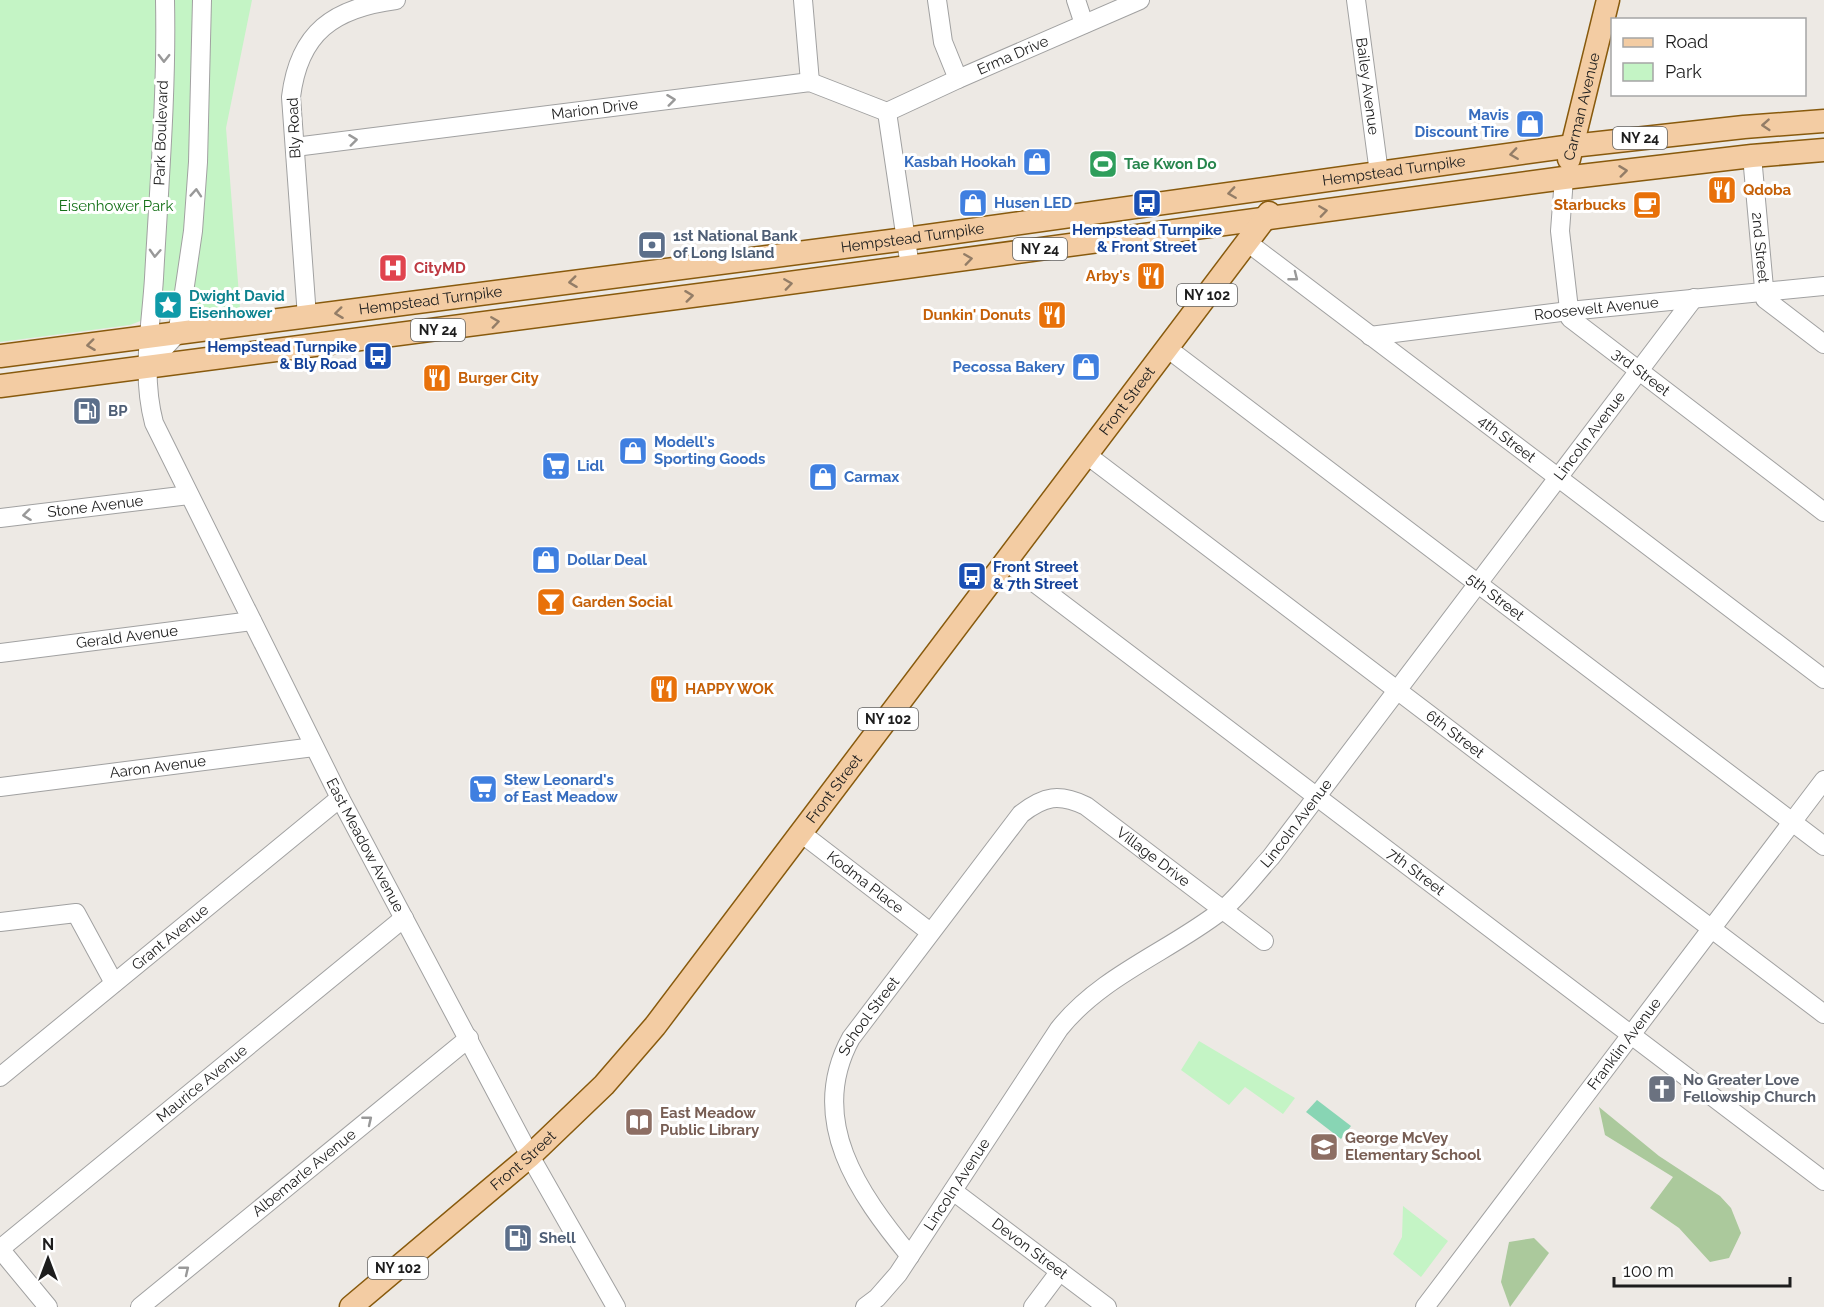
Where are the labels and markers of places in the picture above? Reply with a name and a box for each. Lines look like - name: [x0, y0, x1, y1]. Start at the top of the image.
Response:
- place label: Mavis Discount Tire: [1415, 106, 1509, 141]
- shop icon: Mavis Discount Tire: [1514, 108, 1546, 140]
- shop icon: Kasbah Hookah: [1021, 146, 1053, 178]
- sports icon: Tae Kwon Do: [1087, 148, 1119, 180]
- place label: Kasbah Hookah: [904, 153, 1016, 171]
- place label: Tae Kwon Do: [1124, 155, 1217, 173]
- restaurant icon: Qdoba: [1706, 174, 1738, 206]
- place label: Qdoba: [1743, 181, 1792, 199]
- shop icon: Husen LED: [957, 187, 989, 219]
- bus stop icon: Hempstead Turnpike & Front Street: [1131, 187, 1163, 219]
- cafe icon: Starbucks: [1631, 189, 1663, 221]
- place label: Husen LED: [994, 194, 1072, 212]
- place label: Starbucks: [1554, 196, 1626, 214]
- place label: Hempstead Turnpike & Front Street: [1072, 221, 1222, 256]
- place label: 1st National Bank of Long Island: [673, 227, 798, 262]
- bank icon: 1st National Bank of Long Island: [636, 229, 668, 261]
- hospital icon: CityMD: [377, 252, 409, 284]
- place label: CityMD: [414, 259, 466, 277]
- restaurant icon: Arby's: [1135, 260, 1167, 292]
- place label: Arby's: [1086, 267, 1130, 285]
- place label: Dwight David Eisenhower: [189, 287, 285, 322]
- place icon: Dwight David Eisenhower: [152, 289, 184, 321]
- restaurant icon: Dunkin' Donuts: [1036, 299, 1068, 331]
- place label: Dunkin' Donuts: [923, 306, 1031, 324]
- place label: Hempstead Turnpike & Bly Road: [207, 338, 357, 373]
- bus stop icon: Hempstead Turnpike & Bly Road: [362, 340, 394, 372]
- shop icon: Pecossa Bakery: [1070, 351, 1102, 383]
- place label: Pecossa Bakery: [953, 358, 1066, 376]
- restaurant icon: Burger City: [421, 362, 453, 394]
- place label: Burger City: [458, 369, 540, 387]
- fuel station icon: BP: [71, 395, 103, 427]
- place label: BP: [108, 402, 128, 420]
- place label: Modell's Sporting Goods: [654, 433, 765, 468]
- shop icon: Modell's Sporting Goods: [617, 435, 649, 467]
- supermarket icon: Lidl: [540, 450, 572, 482]
- place label: Lidl: [577, 457, 604, 475]
- shop icon: Carmax: [807, 461, 839, 493]
- place label: Carmax: [844, 468, 899, 486]
- shop icon: Dollar Deal: [530, 544, 562, 576]
- place label: Dollar Deal: [567, 551, 647, 569]
- place label: Front Street & 7th Street: [993, 558, 1079, 593]
- bus stop icon: Front Street & 7th Street: [956, 560, 988, 592]
- bar icon: Garden Social: [535, 586, 567, 618]
- place label: Garden Social: [572, 593, 673, 611]
- restaurant icon: HAPPY WOK: [648, 673, 680, 705]
- place label: HAPPY WOK: [685, 680, 775, 698]
- place label: Stew Leonard's of East Meadow: [504, 771, 618, 806]
- supermarket icon: Stew Leonard's of East Meadow: [467, 773, 499, 805]
- place label: No Greater Love Fellowship Church: [1683, 1071, 1816, 1106]
- church icon: No Greater Love Fellowship Church: [1646, 1073, 1678, 1105]
- place label: East Meadow Public Library: [660, 1104, 760, 1139]
- library icon: East Meadow Public Library: [623, 1106, 655, 1138]
- place label: George McVey Elementary School: [1345, 1129, 1481, 1164]
- school or university icon: George McVey Elementary School: [1308, 1131, 1340, 1163]
- fuel station icon: Shell: [502, 1222, 534, 1254]
- place label: Shell: [539, 1229, 576, 1247]

